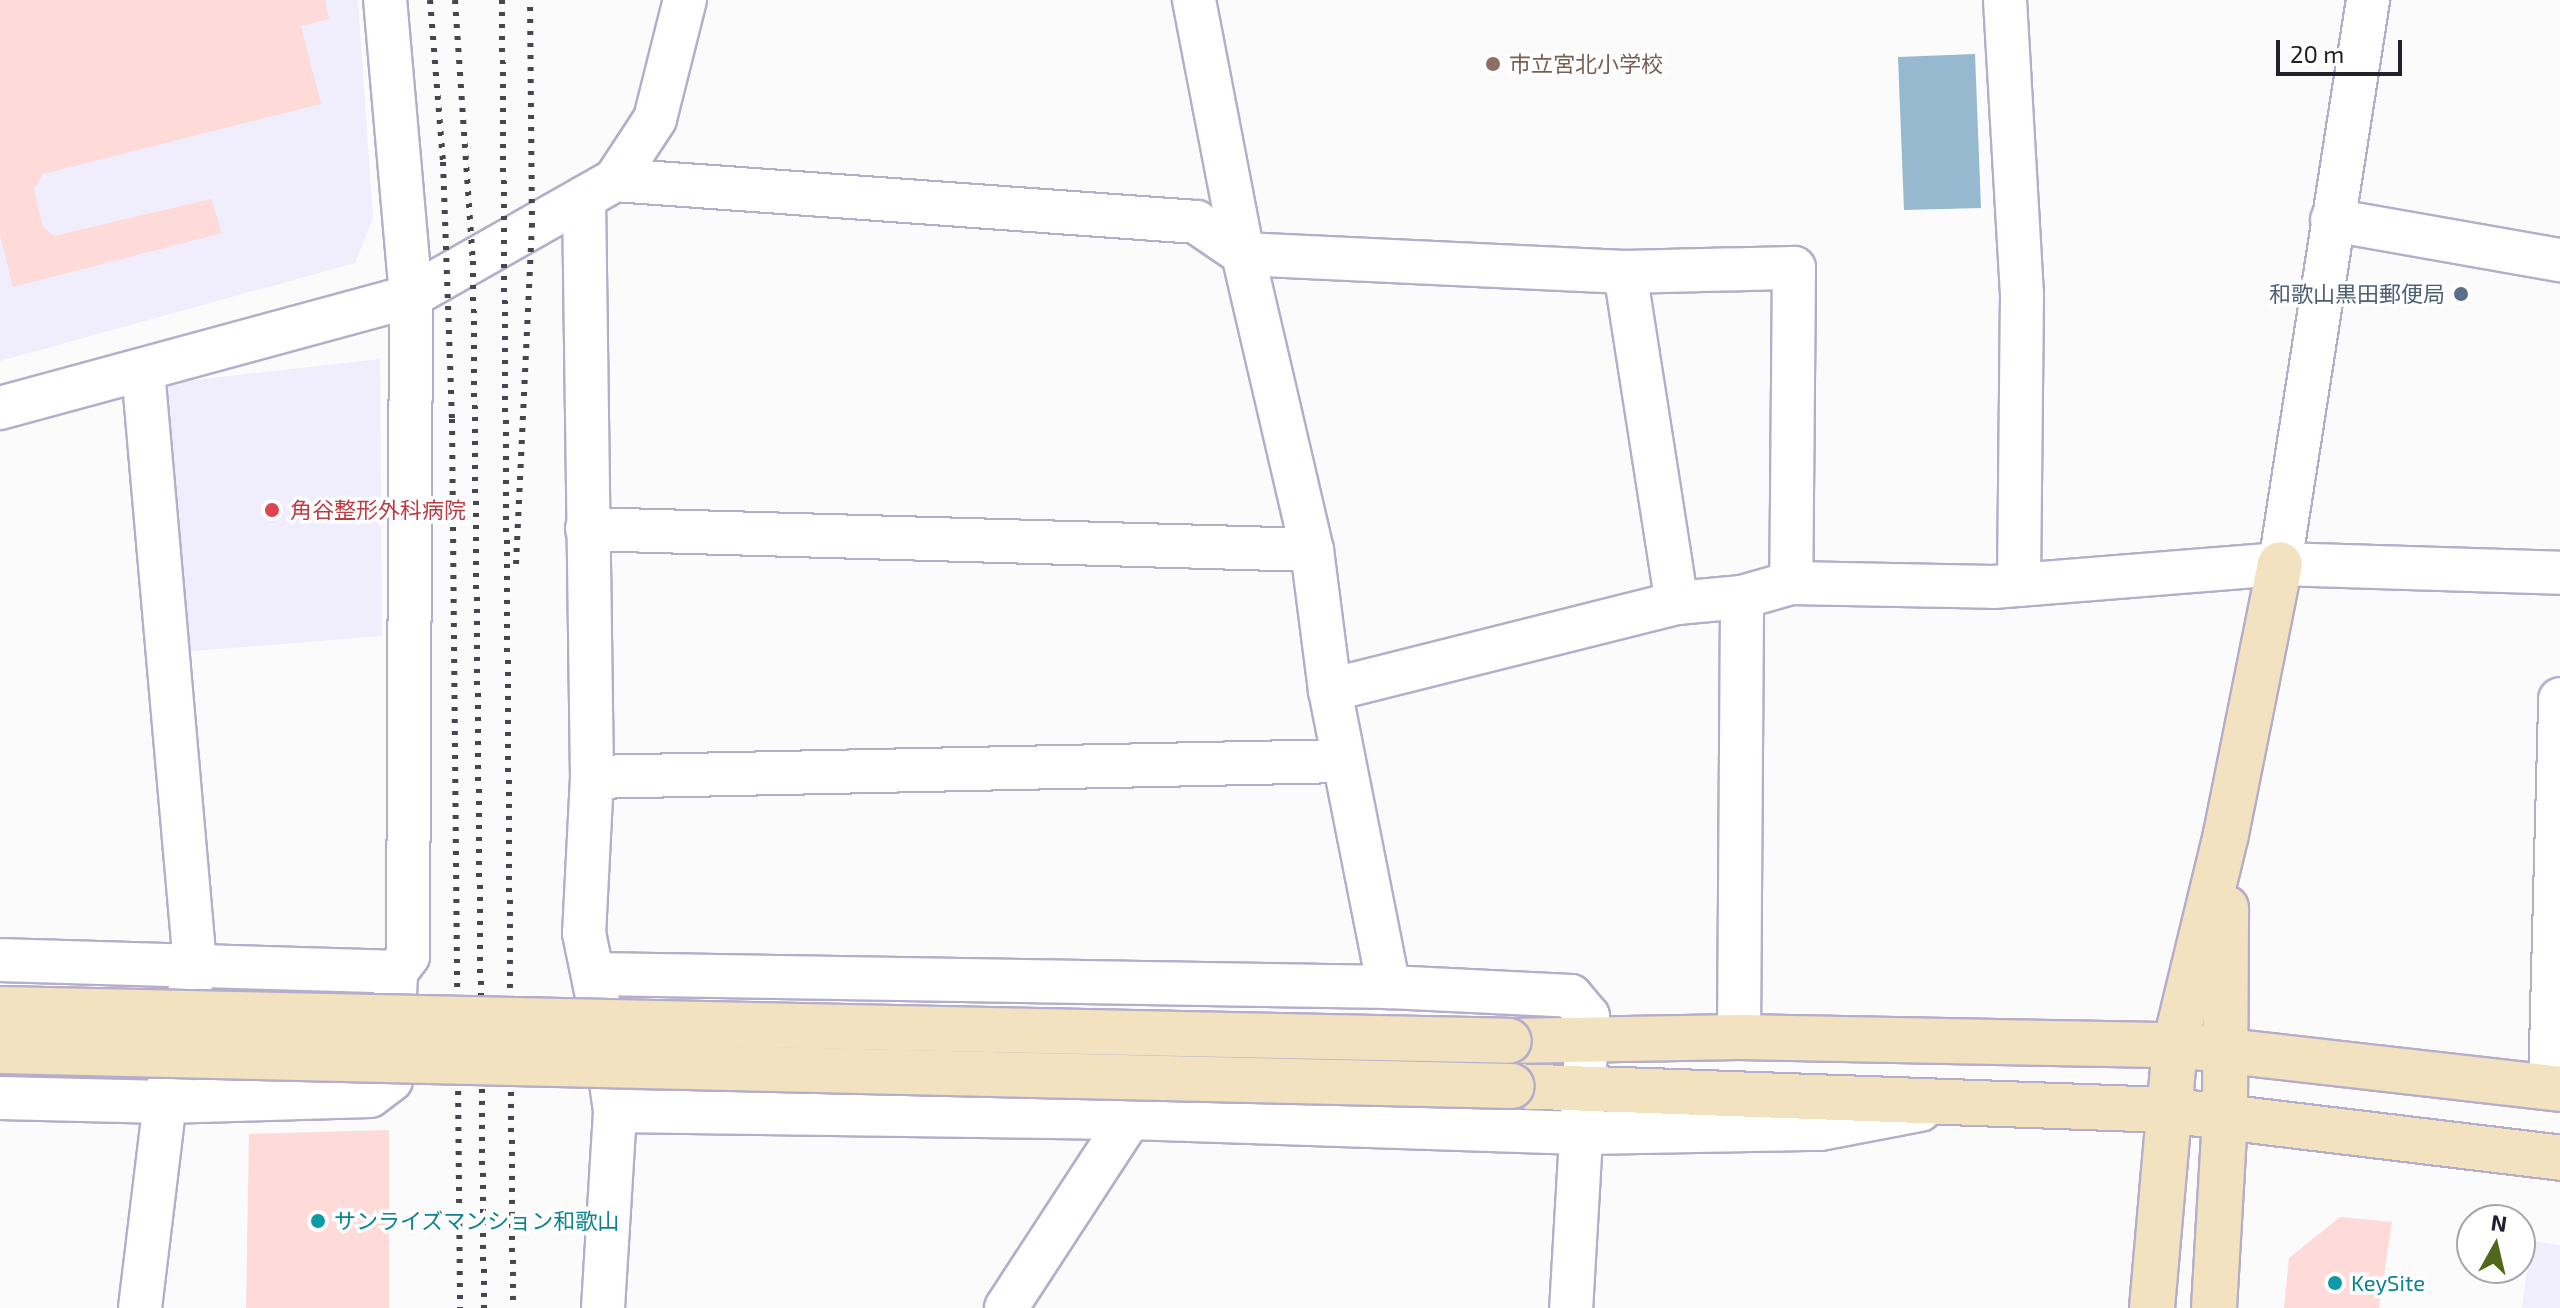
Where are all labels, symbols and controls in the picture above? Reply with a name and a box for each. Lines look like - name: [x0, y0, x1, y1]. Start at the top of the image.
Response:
- scale bar: [2280, 24, 2406, 74]
- text: 20 m: [2290, 39, 2344, 68]
- place label: 市立宮北小学校: [1509, 51, 1663, 77]
- marker: 市立宮北小学校: [1484, 55, 1502, 73]
- place label: 和歌山黒田郵便局: [2269, 281, 2445, 307]
- marker: 和歌山黒田郵便局: [2452, 285, 2470, 303]
- place label: 角谷整形外科病院: [290, 497, 466, 523]
- marker: 角谷整形外科病院: [261, 499, 283, 521]
- north arrow: [2456, 1204, 2536, 1284]
- place label: サンライズマンション和歌山: [334, 1208, 620, 1234]
- text: N: [2489, 1208, 2509, 1236]
- marker: サンライズマンション和歌山: [309, 1212, 327, 1230]
- place label: KeySite: [2351, 1270, 2425, 1296]
- marker: KeySite: [2326, 1274, 2344, 1292]

